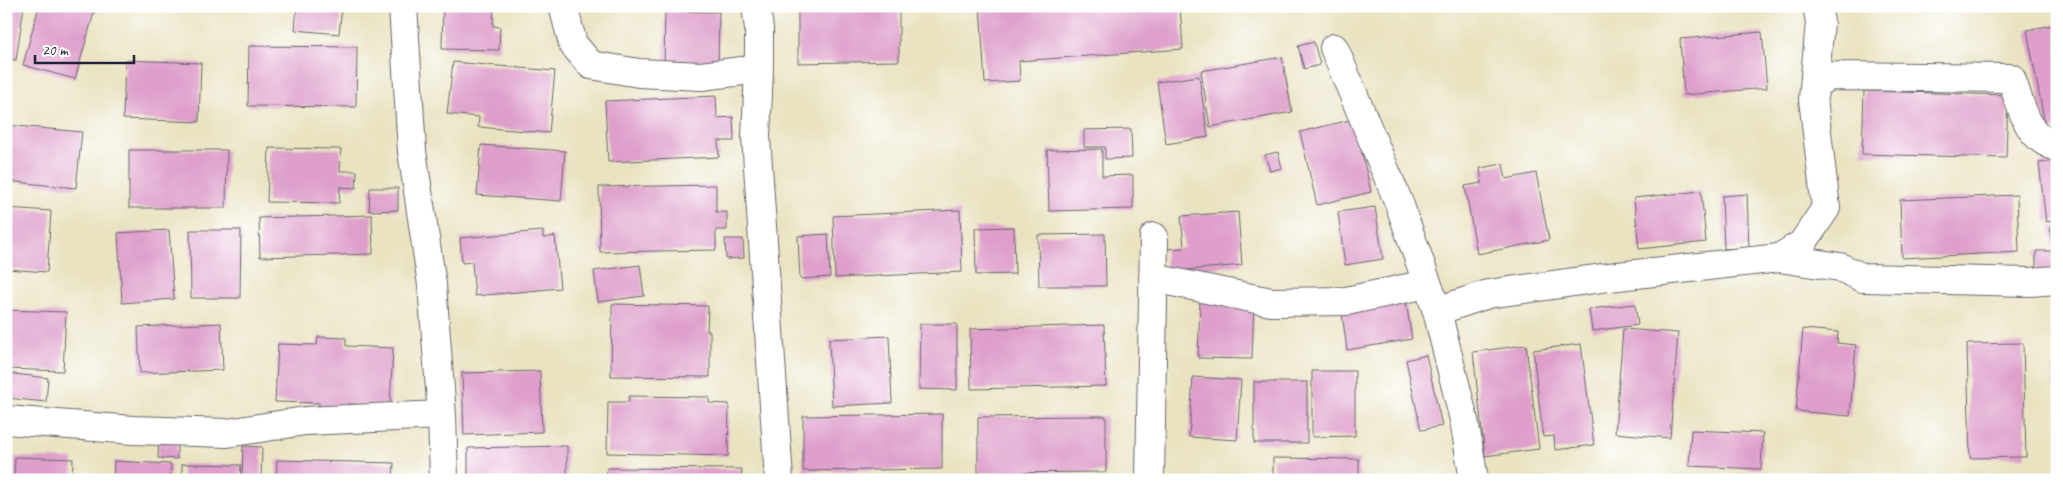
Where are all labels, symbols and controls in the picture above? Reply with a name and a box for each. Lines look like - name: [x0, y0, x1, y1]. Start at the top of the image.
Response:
- scale bar: [35, 32, 134, 64]
- text: 20 m: [42, 41, 69, 60]

